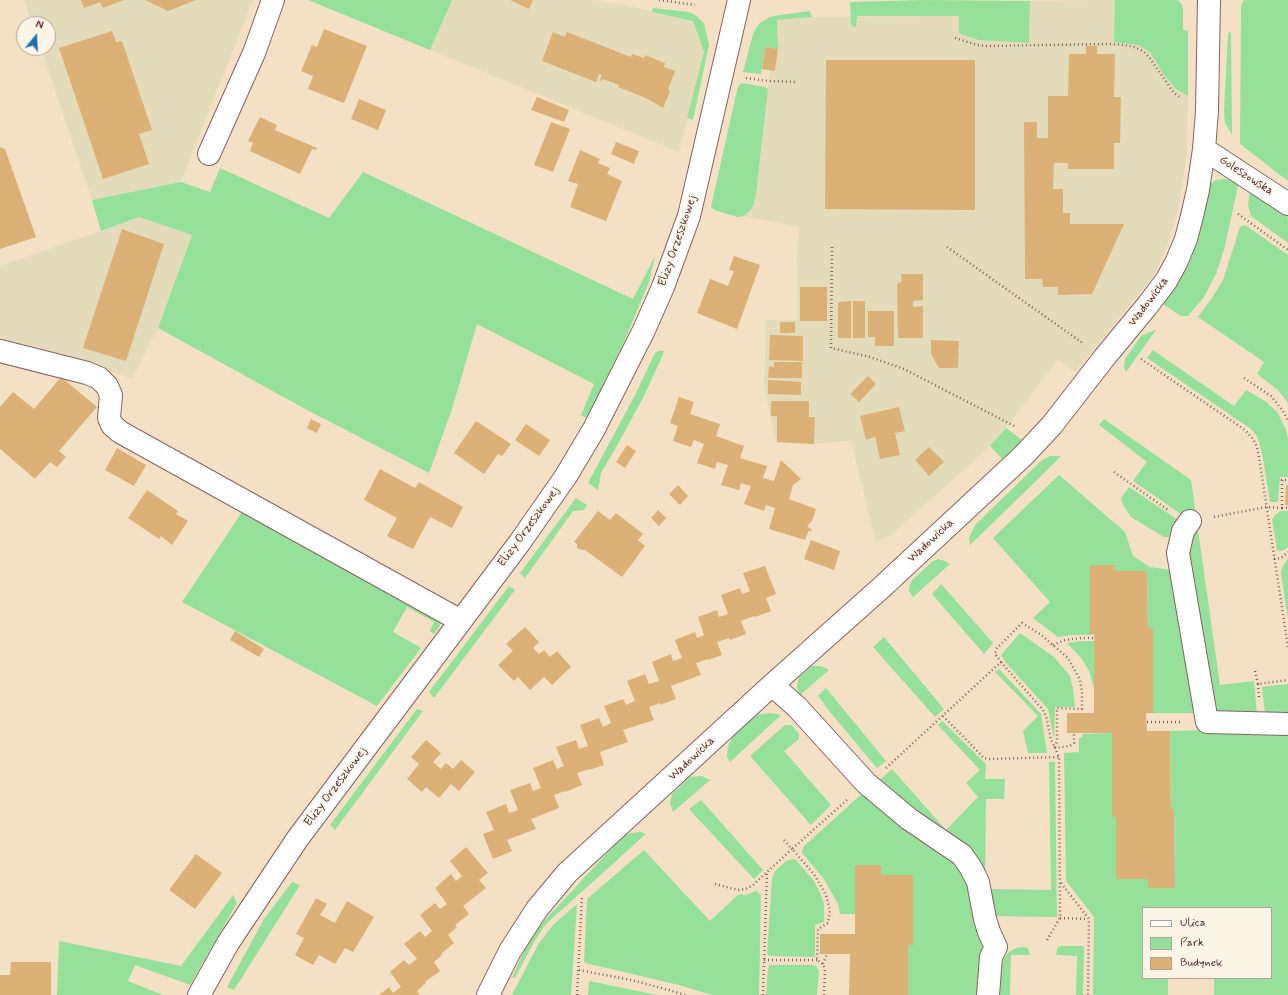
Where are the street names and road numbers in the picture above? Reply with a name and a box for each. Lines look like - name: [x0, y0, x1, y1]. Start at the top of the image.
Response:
- street label: Goleszowska: [1216, 153, 1276, 199]
- street label: Elizy Orzeszkowej: [656, 193, 700, 289]
- street label: Wadowicka: [1126, 274, 1172, 330]
- street label: Elizy Orzeszkowej: [495, 484, 563, 570]
- street label: Wadowicka: [905, 516, 957, 566]
- street label: Wadowicka: [666, 734, 718, 784]
- street label: Elizy Orzeszkowej: [301, 745, 371, 829]

